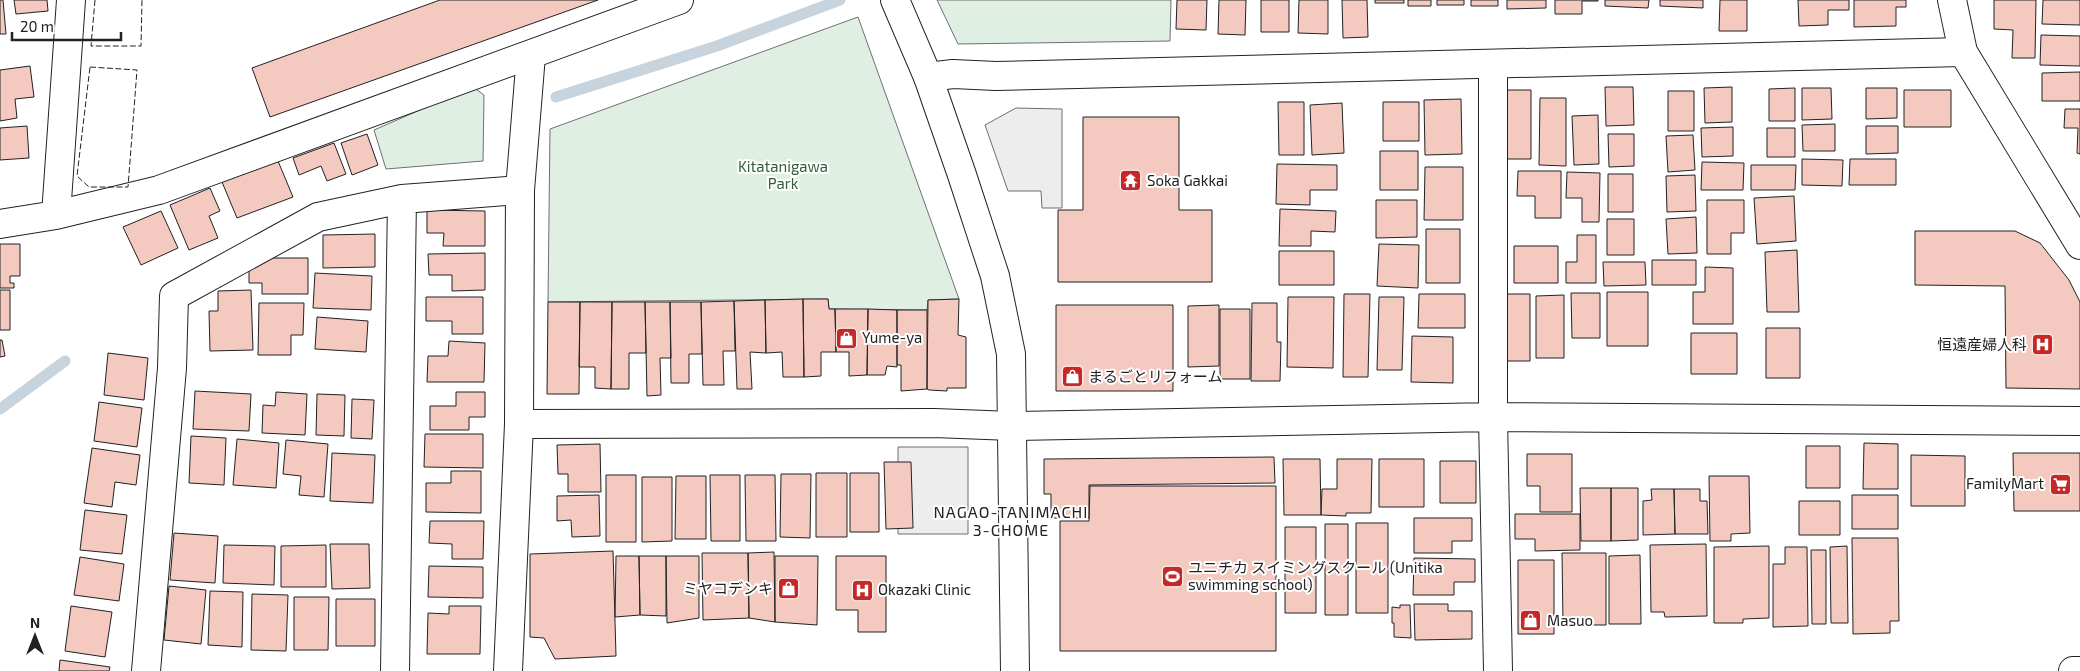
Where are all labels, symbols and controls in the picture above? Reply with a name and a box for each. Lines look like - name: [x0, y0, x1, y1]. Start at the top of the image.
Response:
- scale bar: [12, 10, 121, 42]
- text: 20 m: [20, 17, 54, 35]
- park label: Kitatanigawa Park: [738, 157, 828, 192]
- temple icon: Soka Gakkai: [1119, 169, 1143, 193]
- place label: Soka Gakkai: [1147, 171, 1228, 189]
- shop icon: Yume-ya: [834, 326, 858, 350]
- place label: Yume-ya: [862, 328, 922, 346]
- hospital icon: 恒遠産婦人科: [2031, 333, 2055, 357]
- place label: 恒遠産婦人科: [1937, 335, 2027, 353]
- shop icon: まるごとリフォーム: [1060, 365, 1084, 389]
- place label: まるごとリフォーム: [1088, 367, 1223, 385]
- supermarket icon: FamilyMart: [2048, 472, 2072, 496]
- place label: FamilyMart: [1966, 474, 2044, 492]
- district label: NAGAO-TANIMACHI 3-CHOME: [934, 502, 1088, 539]
- place label: ユニチカ スイミングスクール (Unitika swimming school): [1188, 558, 1443, 593]
- sports icon: ユニチカ スイミングスクール (Unitika swimming school): [1160, 565, 1184, 589]
- shop icon: ミヤコデンキ: [777, 577, 801, 601]
- hospital icon: Okazaki Clinic: [850, 578, 874, 602]
- place label: ミヤコデンキ: [683, 579, 773, 597]
- place label: Okazaki Clinic: [878, 580, 971, 598]
- shop icon: Masuo: [1519, 609, 1543, 633]
- north arrow: [10, 611, 60, 661]
- place label: Masuo: [1547, 611, 1593, 629]
- text: N: [30, 614, 40, 631]

